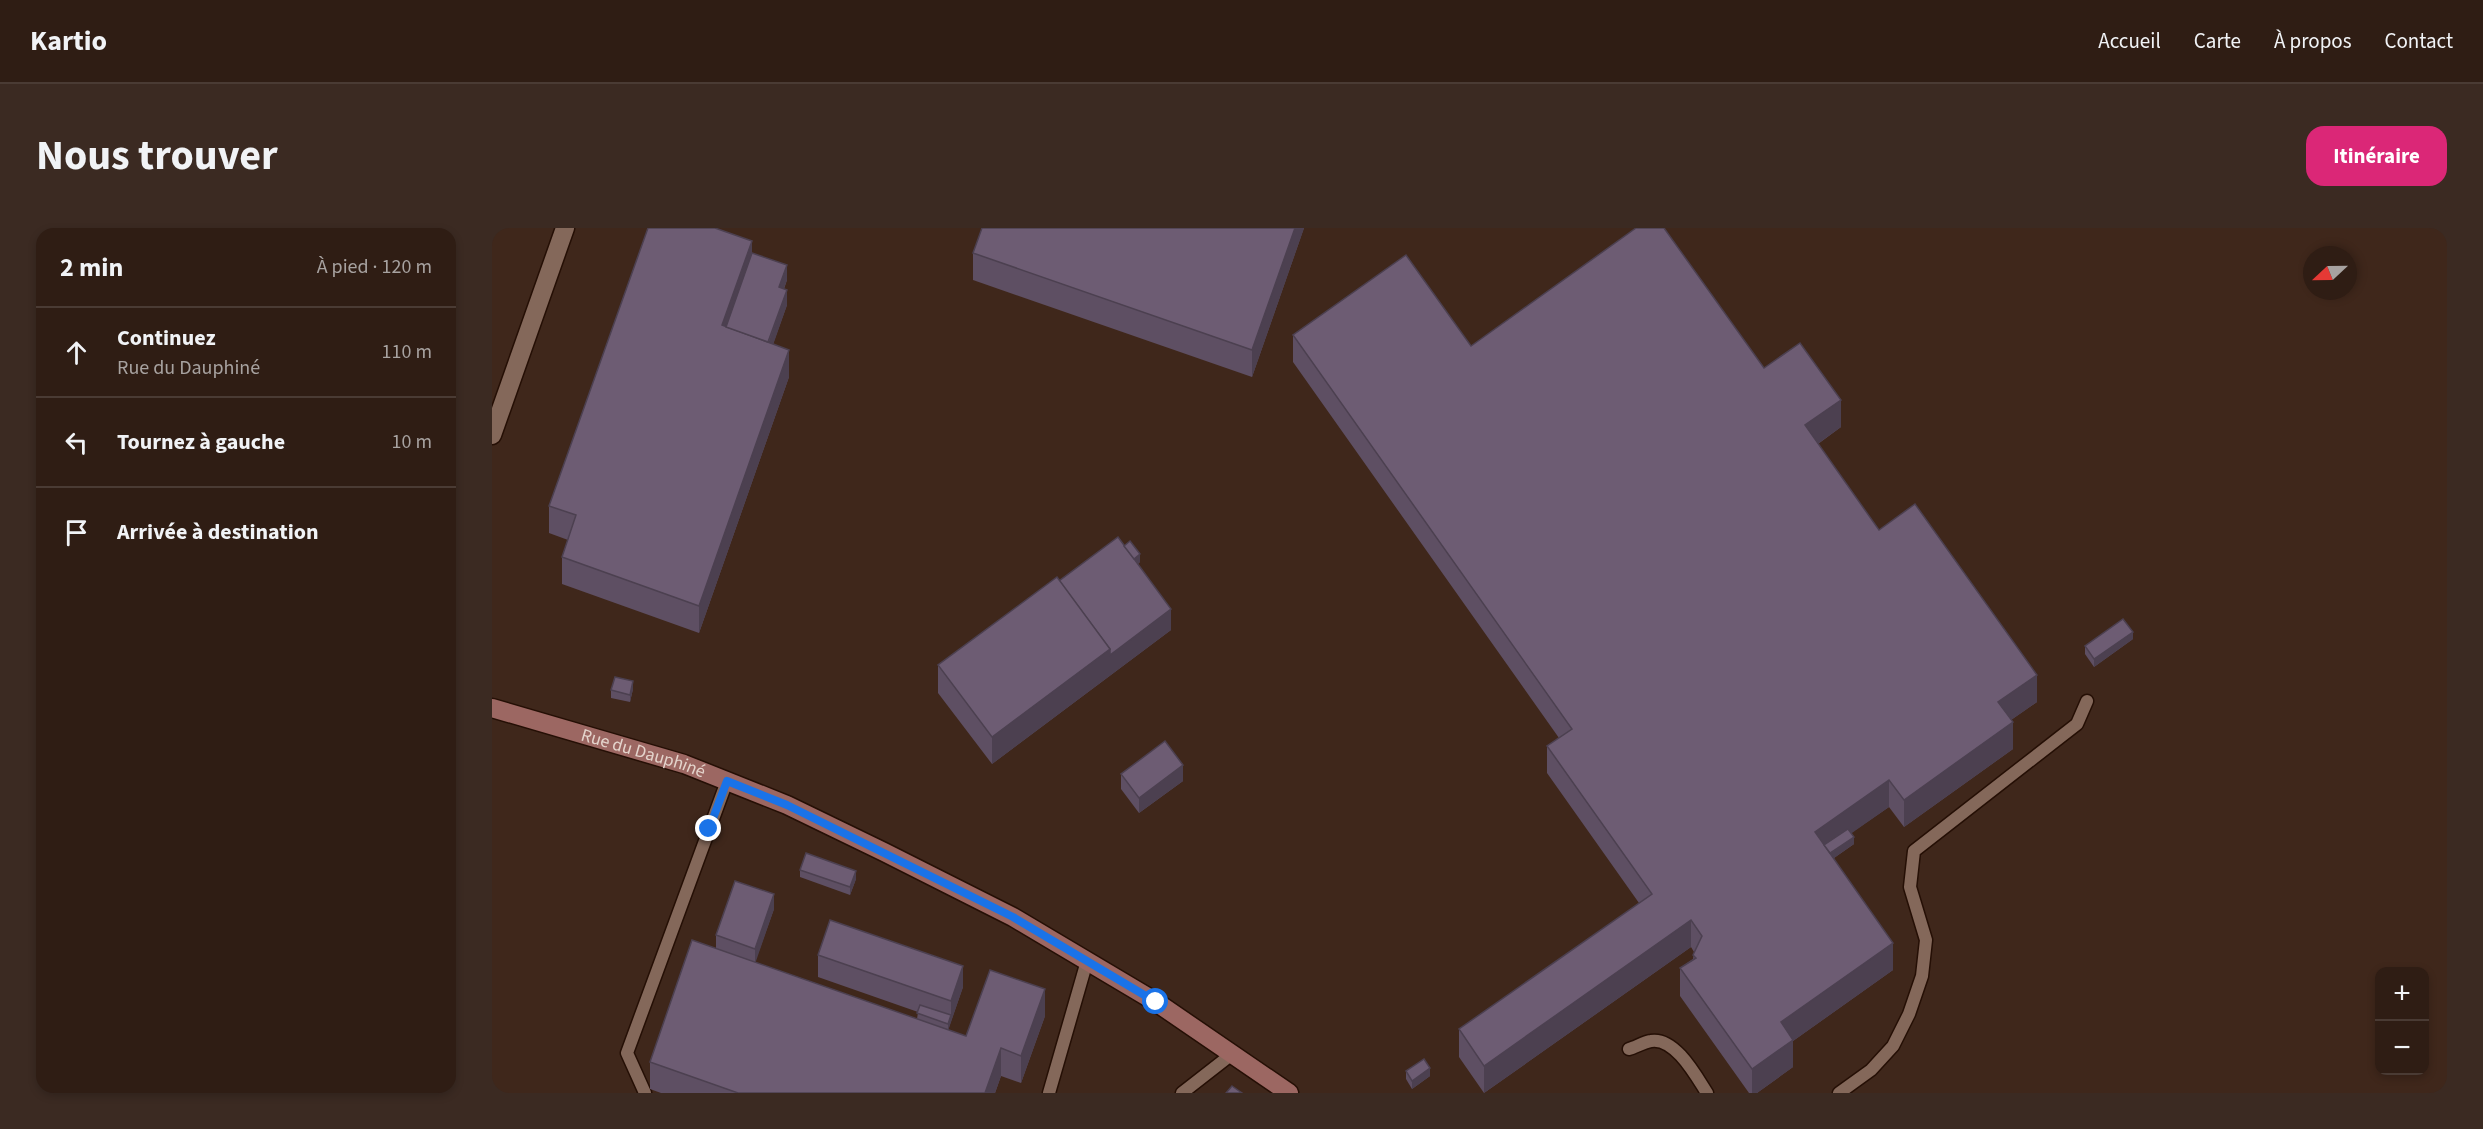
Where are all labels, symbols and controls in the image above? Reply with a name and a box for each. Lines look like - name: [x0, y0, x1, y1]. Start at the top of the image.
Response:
- text: Kartio: [30, 21, 107, 61]
- text: Accueil: [2098, 26, 2161, 56]
- text: Carte: [2194, 26, 2241, 56]
- text: À propos: [2274, 26, 2351, 56]
- text: Contact: [2384, 26, 2453, 56]
- text: Nous trouver: [36, 126, 278, 186]
- button: Itinéraire: [2306, 126, 2447, 186]
- north arrow: [2303, 246, 2357, 300]
- text: 2 min: [60, 249, 123, 286]
- text: À pied · 120 m: [317, 253, 432, 281]
- text: Continuez: [117, 322, 216, 354]
- icon: ahead: [60, 336, 93, 369]
- text: 110 m: [382, 338, 432, 366]
- text: Rue du Dauphiné: [117, 354, 260, 382]
- icon: left: [60, 426, 93, 459]
- text: Tournez à gauche: [117, 426, 285, 458]
- text: 10 m: [392, 428, 432, 456]
- icon: arrive: [60, 516, 93, 549]
- text: Arrivée à destination: [117, 516, 319, 548]
- street label: Rue du Dauphiné: [578, 723, 709, 784]
- route end: [695, 815, 721, 841]
- map controls: [2375, 967, 2429, 1075]
- button: +: [2375, 967, 2429, 1021]
- route start: [1142, 988, 1168, 1014]
- button: −: [2375, 1021, 2429, 1075]

